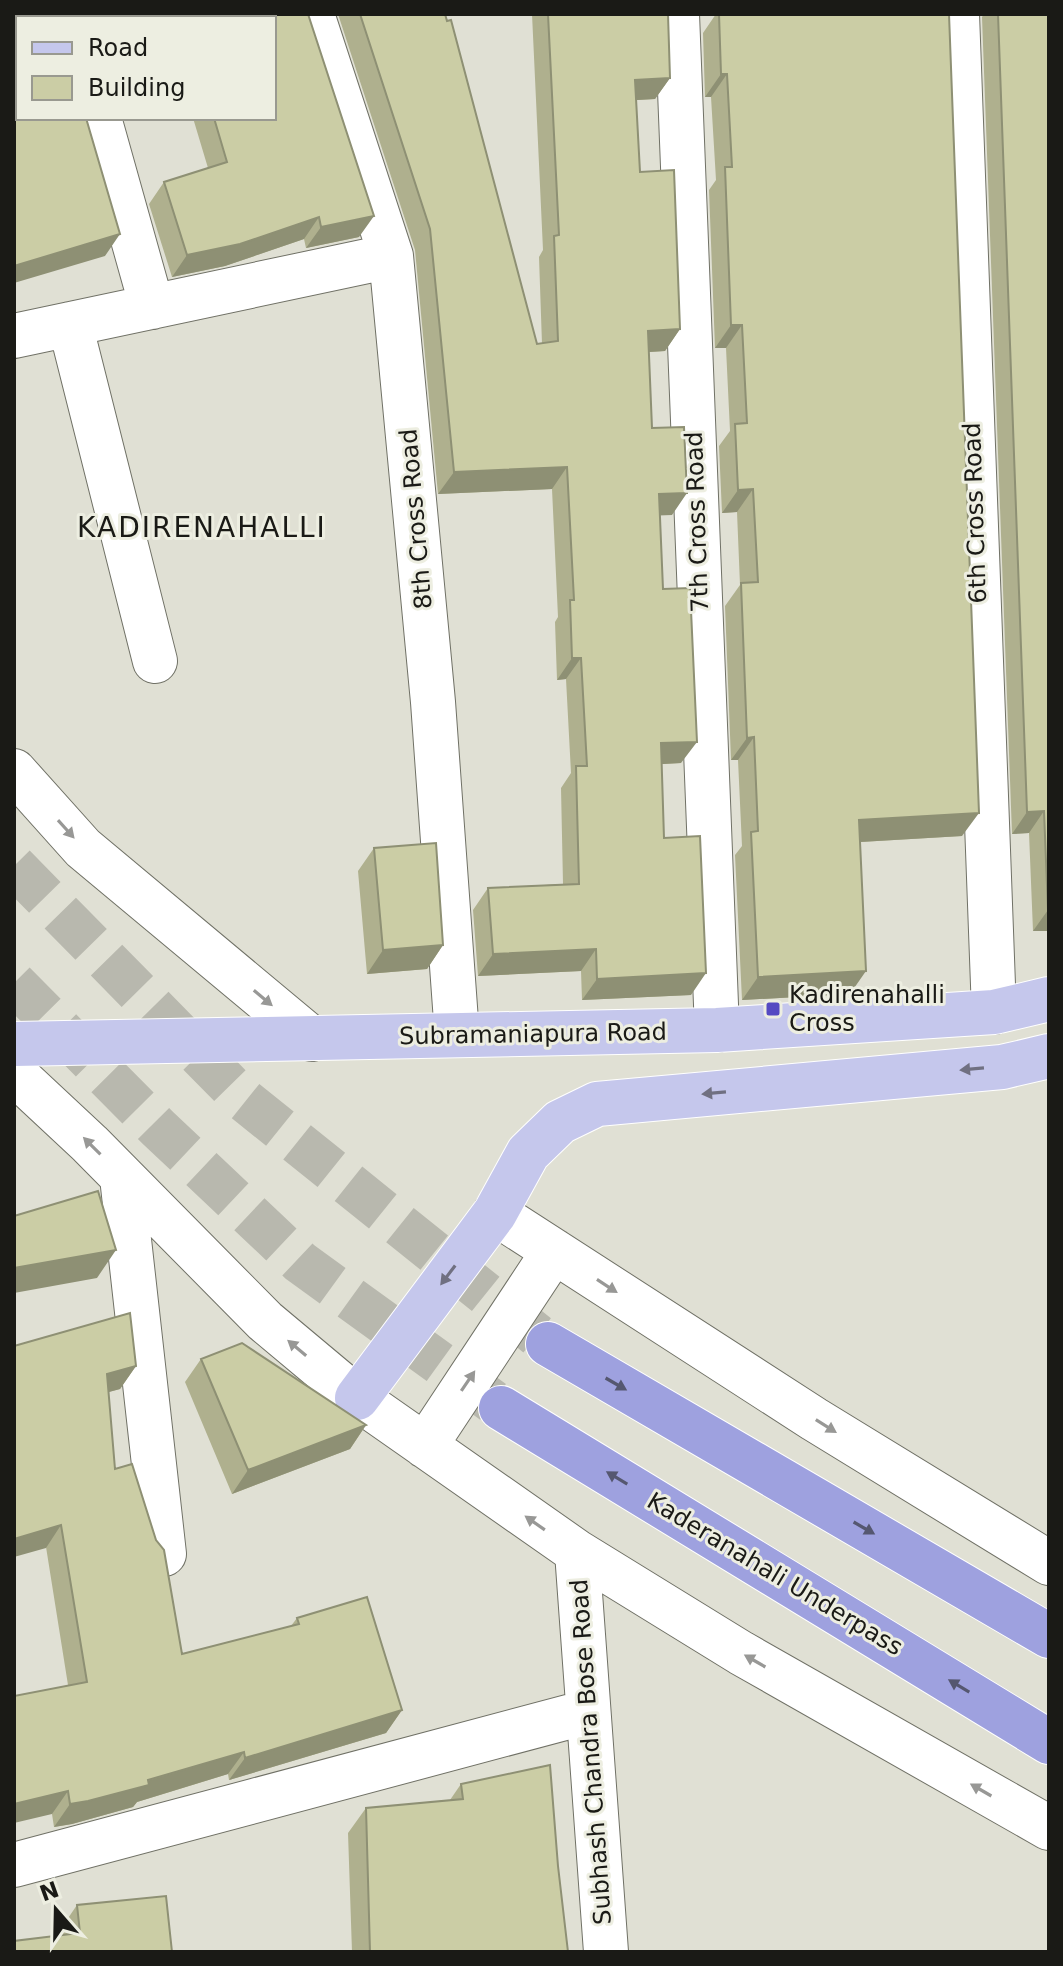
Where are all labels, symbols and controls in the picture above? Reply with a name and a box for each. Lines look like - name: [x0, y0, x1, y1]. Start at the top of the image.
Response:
- legend: [16, 16, 276, 120]
- text: Road: [88, 34, 148, 62]
- text: Building: [88, 74, 185, 102]
- street label: 6th Cross Road: [958, 422, 992, 604]
- street label: 8th Cross Road: [394, 428, 438, 610]
- street label: 7th Cross Road: [680, 431, 714, 613]
- district label: KADIRENAHALLI: [77, 511, 327, 544]
- one-way arrow: [57, 818, 74, 838]
- place label: Kadirenahalli Cross: [789, 981, 945, 1037]
- one-way arrow: [253, 989, 273, 1006]
- marker: Kadirenahalli Cross: [764, 1000, 782, 1018]
- street label: Subramaniapura Road: [399, 1018, 667, 1050]
- one-way arrow: [959, 1063, 984, 1076]
- one-way arrow: [701, 1087, 726, 1100]
- one-way arrow: [83, 1137, 102, 1156]
- one-way arrow: [441, 1265, 457, 1286]
- one-way arrow: [597, 1278, 618, 1293]
- one-way arrow: [287, 1340, 307, 1357]
- one-way arrow: [460, 1370, 474, 1392]
- one-way arrow: [604, 1377, 627, 1391]
- one-way arrow: [815, 1419, 837, 1433]
- one-way arrow: [606, 1471, 628, 1485]
- street label: Kaderanahali Underpass: [642, 1487, 908, 1661]
- one-way arrow: [525, 1516, 546, 1531]
- one-way arrow: [853, 1521, 876, 1535]
- street label: Subhash Chandra Bose Road: [565, 1578, 617, 1926]
- one-way arrow: [744, 1654, 767, 1668]
- one-way arrow: [948, 1679, 969, 1694]
- one-way arrow: [970, 1783, 992, 1797]
- north arrow: [16, 1870, 96, 1950]
- text: N: [36, 1877, 62, 1907]

